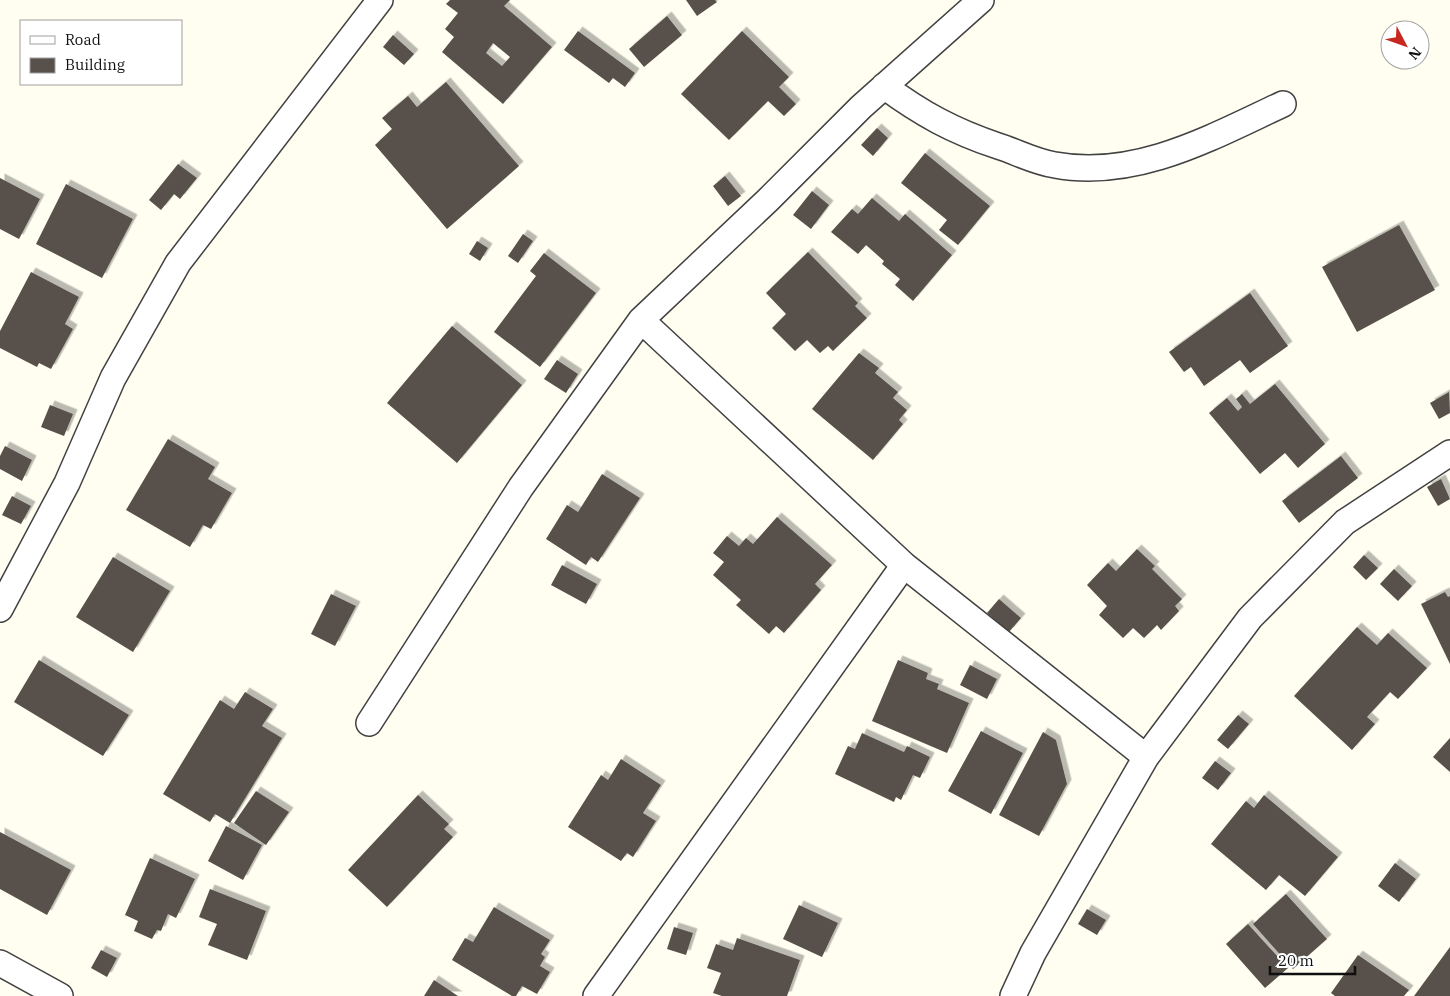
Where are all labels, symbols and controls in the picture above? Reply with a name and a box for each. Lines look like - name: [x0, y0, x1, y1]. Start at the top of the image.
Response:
- legend: [20, 20, 182, 85]
- north arrow: [1380, 20, 1430, 70]
- text: Road: [65, 30, 101, 49]
- text: N: [1404, 43, 1425, 64]
- text: Building: [65, 55, 125, 74]
- scale bar: [1270, 944, 1355, 976]
- text: 20 m: [1278, 951, 1314, 970]

